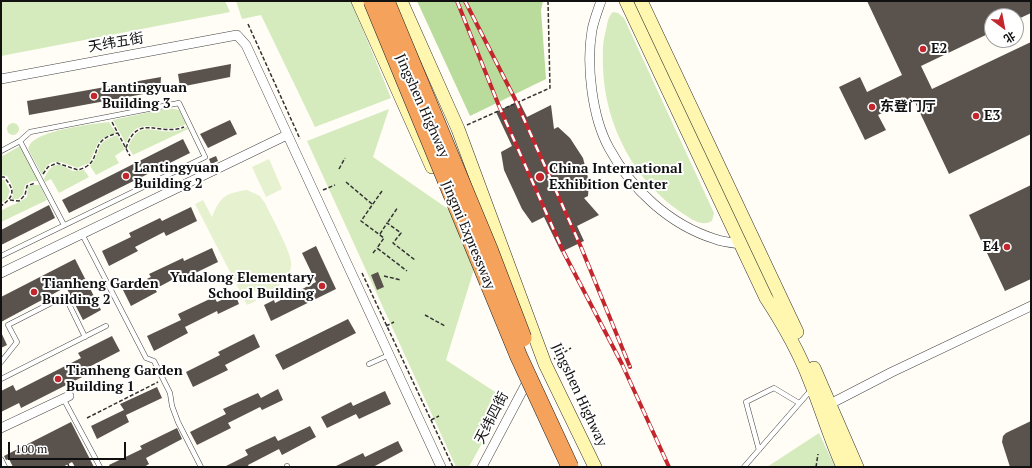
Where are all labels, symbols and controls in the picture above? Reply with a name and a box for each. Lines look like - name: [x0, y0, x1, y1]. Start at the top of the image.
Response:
- north arrow: [984, 8, 1024, 48]
- text: 北: [1001, 28, 1018, 46]
- street label: 天纬五街: [87, 30, 145, 56]
- place label: E2: [931, 41, 947, 57]
- marker: E2: [918, 44, 928, 54]
- street label: Jingshen Highway: [392, 51, 452, 161]
- place label: Lantingyuan Building 3: [102, 80, 187, 112]
- marker: Lantingyuan Building 3: [89, 91, 99, 101]
- place label: 东登门厅: [880, 99, 936, 115]
- marker: 东登门厅: [867, 102, 877, 112]
- place label: E3: [984, 108, 1000, 124]
- marker: E3: [971, 111, 981, 121]
- place label: Lantingyuan Building 2: [134, 160, 219, 192]
- place label: China International Exhibition Center: [549, 161, 683, 194]
- marker: Lantingyuan Building 2: [121, 171, 131, 181]
- marker: China International Exhibition Center: [534, 171, 546, 183]
- street label: Jingmi Expressway: [437, 178, 499, 292]
- place label: E4: [983, 239, 999, 255]
- marker: E4: [1002, 242, 1012, 252]
- place label: Yudalong Elementary School Building: [170, 270, 314, 302]
- place label: Tianheng Garden Building 2: [42, 276, 159, 308]
- marker: Yudalong Elementary School Building: [317, 281, 327, 291]
- marker: Tianheng Garden Building 2: [29, 287, 39, 297]
- street label: Jingshen Highway: [548, 341, 610, 449]
- place label: Tianheng Garden Building 1: [66, 363, 183, 396]
- marker: Tianheng Garden Building 1: [53, 374, 63, 384]
- street label: 天纬四街: [472, 389, 512, 447]
- scale bar: [10, 434, 128, 460]
- text: 100 m: [15, 441, 47, 456]

